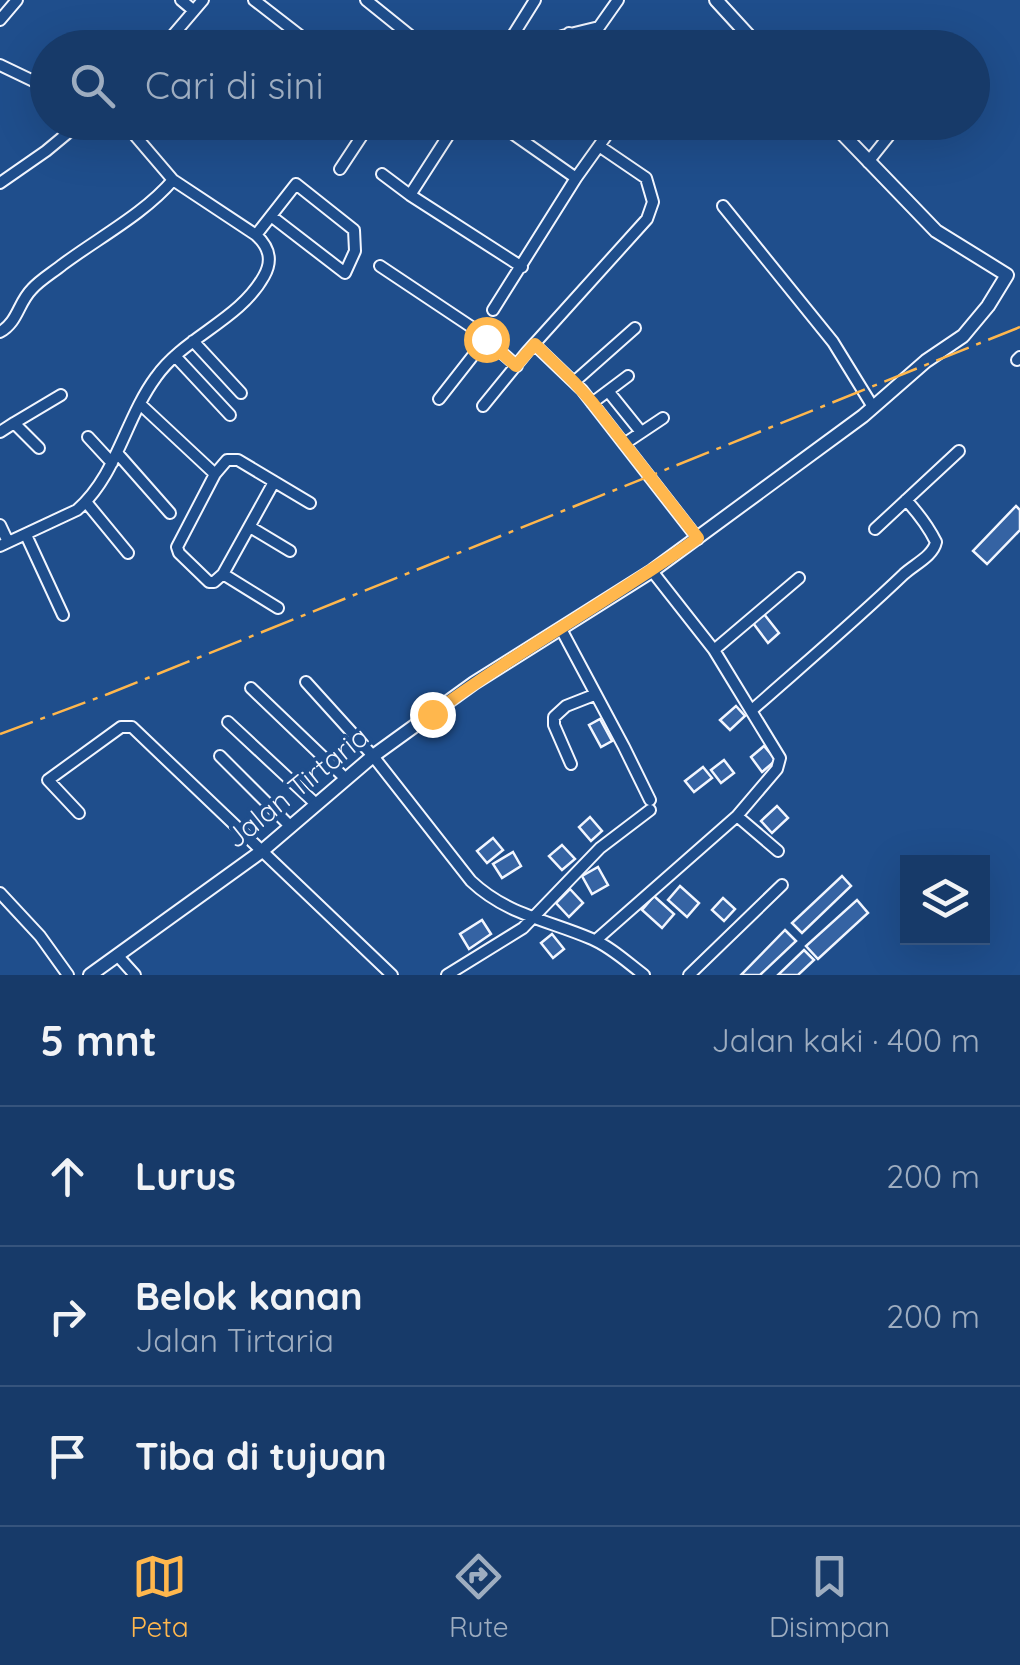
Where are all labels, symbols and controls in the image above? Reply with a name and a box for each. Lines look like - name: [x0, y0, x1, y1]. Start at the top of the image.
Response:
- search box: [30, 30, 990, 140]
- icon: search: [65, 58, 120, 113]
- text: Cari di sini: [145, 61, 324, 109]
- route start: [464, 317, 510, 363]
- route end: [410, 692, 456, 738]
- street label: Jalan Tirtaria: [218, 718, 375, 855]
- map controls: [900, 855, 990, 945]
- button: layers: [900, 855, 990, 945]
- text: 5 mnt: [40, 1014, 157, 1067]
- text: Jalan kaki · 400 m: [711, 1020, 980, 1060]
- icon: ahead: [40, 1149, 95, 1204]
- text: Lurus: [135, 1152, 236, 1200]
- text: 200 m: [886, 1156, 980, 1196]
- text: Belok kanan: [135, 1272, 363, 1320]
- icon: right: [40, 1289, 95, 1344]
- text: 200 m: [886, 1296, 980, 1336]
- text: Jalan Tirtaria: [135, 1320, 334, 1360]
- icon: arrive: [40, 1429, 95, 1484]
- text: Tiba di tujuan: [135, 1432, 387, 1480]
- tab: Peta: [130, 1549, 189, 1644]
- tab: Rute: [449, 1549, 509, 1644]
- tab: Disimpan: [769, 1549, 890, 1644]

